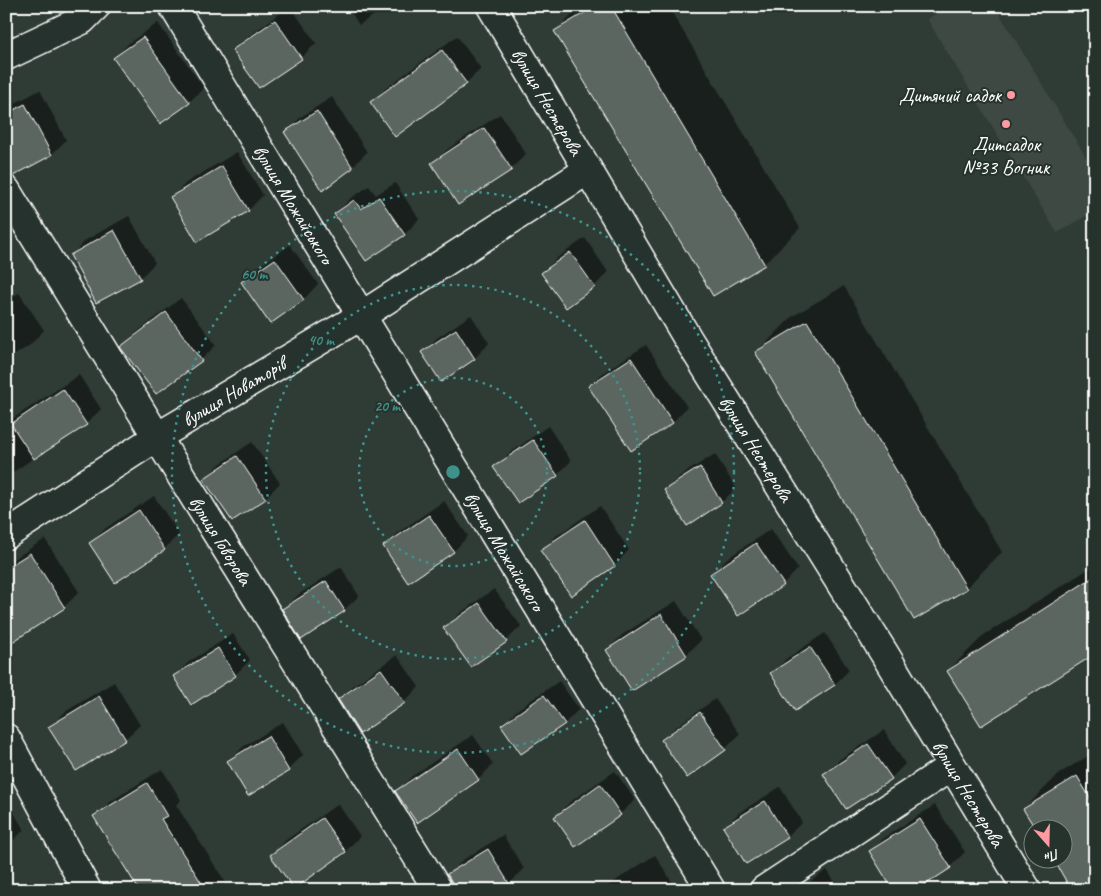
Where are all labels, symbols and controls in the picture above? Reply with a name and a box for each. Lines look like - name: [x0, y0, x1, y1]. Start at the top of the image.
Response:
- street label: вулиця Нестерова: [506, 43, 590, 161]
- place label: Дитячий садок: [899, 83, 1003, 108]
- marker: Дитячий садок: [1005, 89, 1017, 101]
- marker: Дитсадок №33 Вогник: [1000, 118, 1012, 130]
- place label: Дитсадок №33 Вогник: [963, 132, 1051, 180]
- street label: вулиця Можайського: [248, 140, 340, 270]
- text: 60 m: [241, 265, 268, 284]
- text: 40 m: [308, 331, 335, 350]
- street label: вулиця Новаторів: [177, 349, 294, 432]
- street label: вулиця Нестерова: [714, 391, 799, 507]
- text: 20 m: [374, 397, 401, 416]
- centre of rings: [444, 463, 462, 481]
- street label: вулиця Можайського: [459, 487, 552, 617]
- street label: вулиця Говорова: [184, 491, 259, 591]
- street label: вулиця Нестерова: [927, 735, 1011, 852]
- north arrow: [1024, 818, 1074, 868]
- text: Пн: [1042, 845, 1062, 867]

